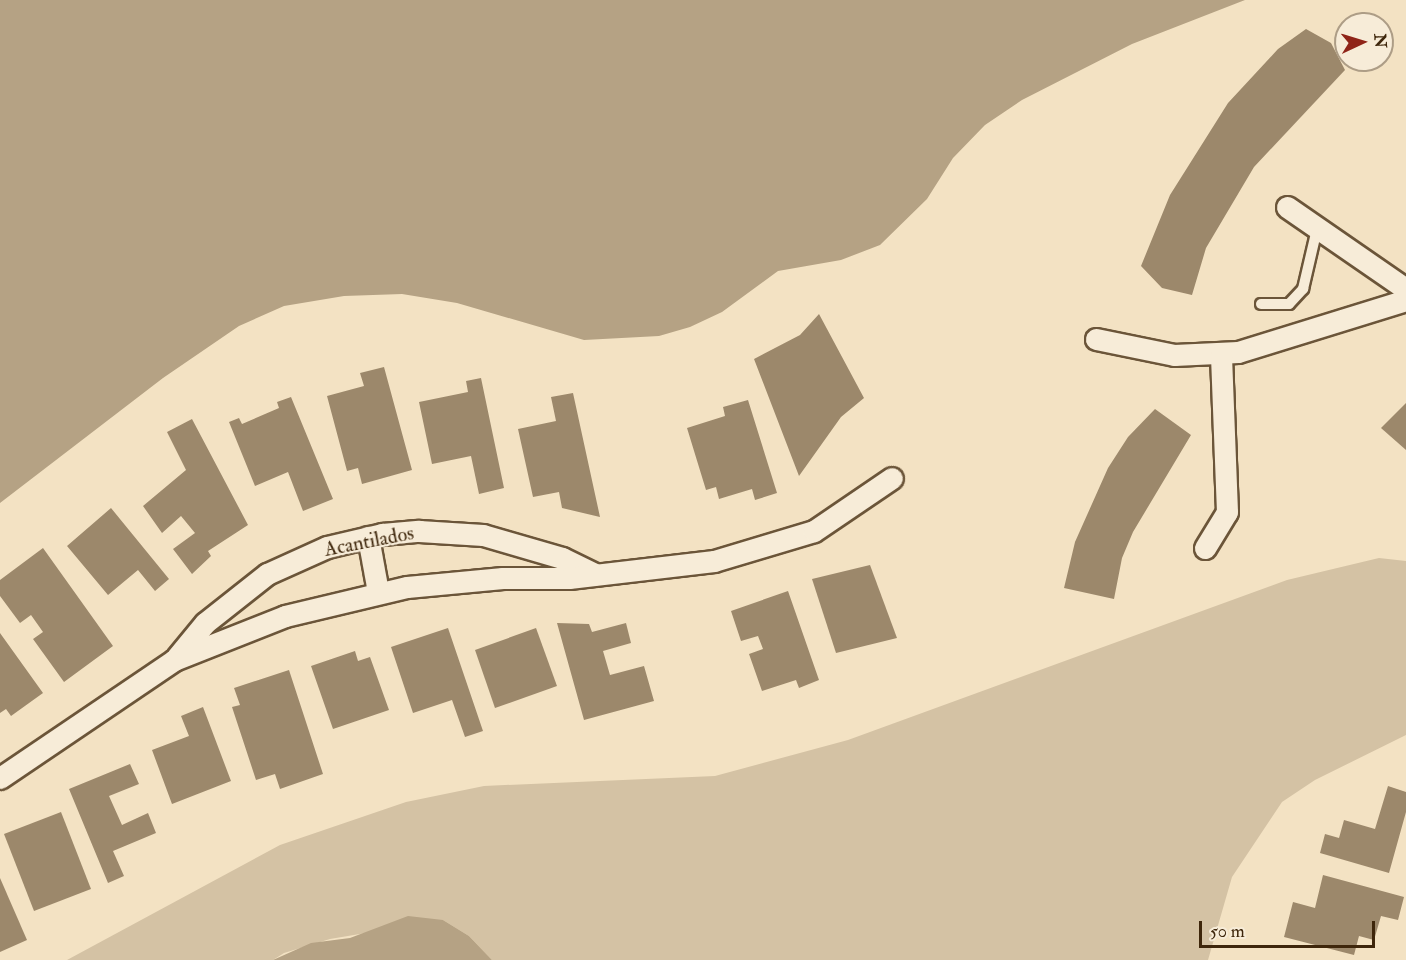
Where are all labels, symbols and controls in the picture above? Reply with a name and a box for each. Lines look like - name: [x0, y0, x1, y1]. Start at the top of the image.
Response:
- north arrow: [1334, 12, 1394, 72]
- text: N: [1369, 33, 1390, 49]
- street label: Acantilados: [322, 521, 416, 561]
- scale bar: [1202, 909, 1378, 947]
- text: 50 m: [1210, 920, 1245, 943]

